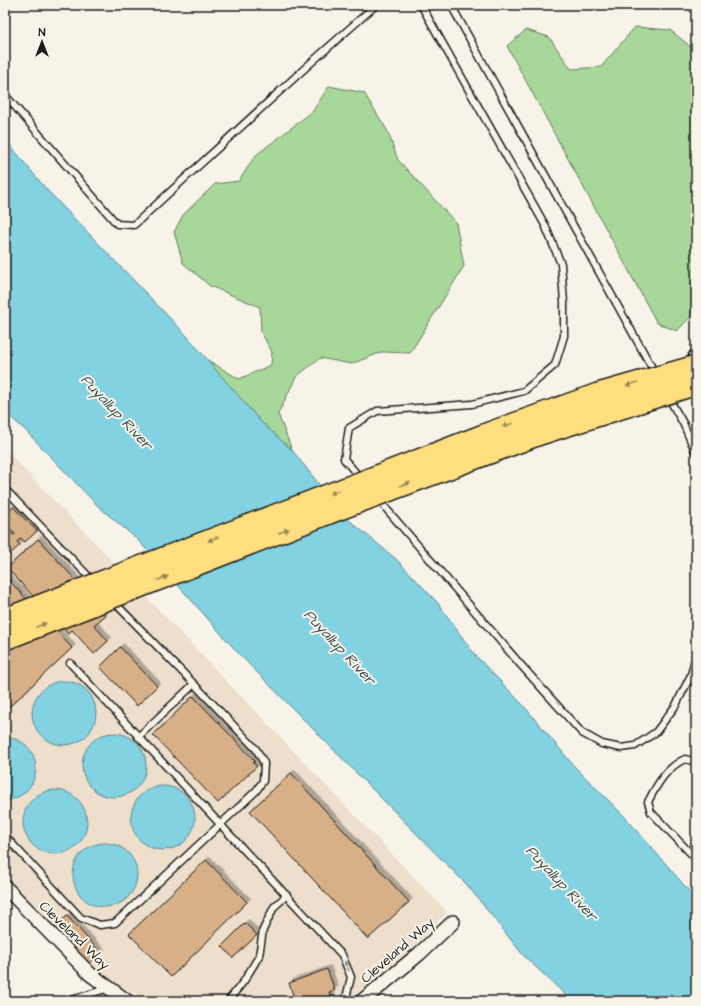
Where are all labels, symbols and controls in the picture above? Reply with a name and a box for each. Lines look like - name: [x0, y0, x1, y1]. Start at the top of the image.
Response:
- north arrow: [22, 22, 62, 62]
- text: N: [39, 25, 46, 40]
- water label: Puyallup River: [75, 370, 159, 457]
- one-way arrow: [625, 381, 637, 387]
- one-way arrow: [502, 423, 514, 429]
- one-way arrow: [400, 481, 412, 487]
- one-way arrow: [328, 489, 340, 495]
- one-way arrow: [278, 527, 290, 533]
- one-way arrow: [207, 536, 219, 542]
- one-way arrow: [157, 574, 169, 580]
- water label: Puyallup River: [298, 605, 382, 692]
- one-way arrow: [36, 622, 48, 628]
- water label: Puyallup River: [520, 841, 604, 928]
- street label: Cleveland Way: [34, 897, 114, 975]
- street label: Cleveland Way: [357, 913, 439, 988]
- one-way arrow: [343, 959, 349, 971]

